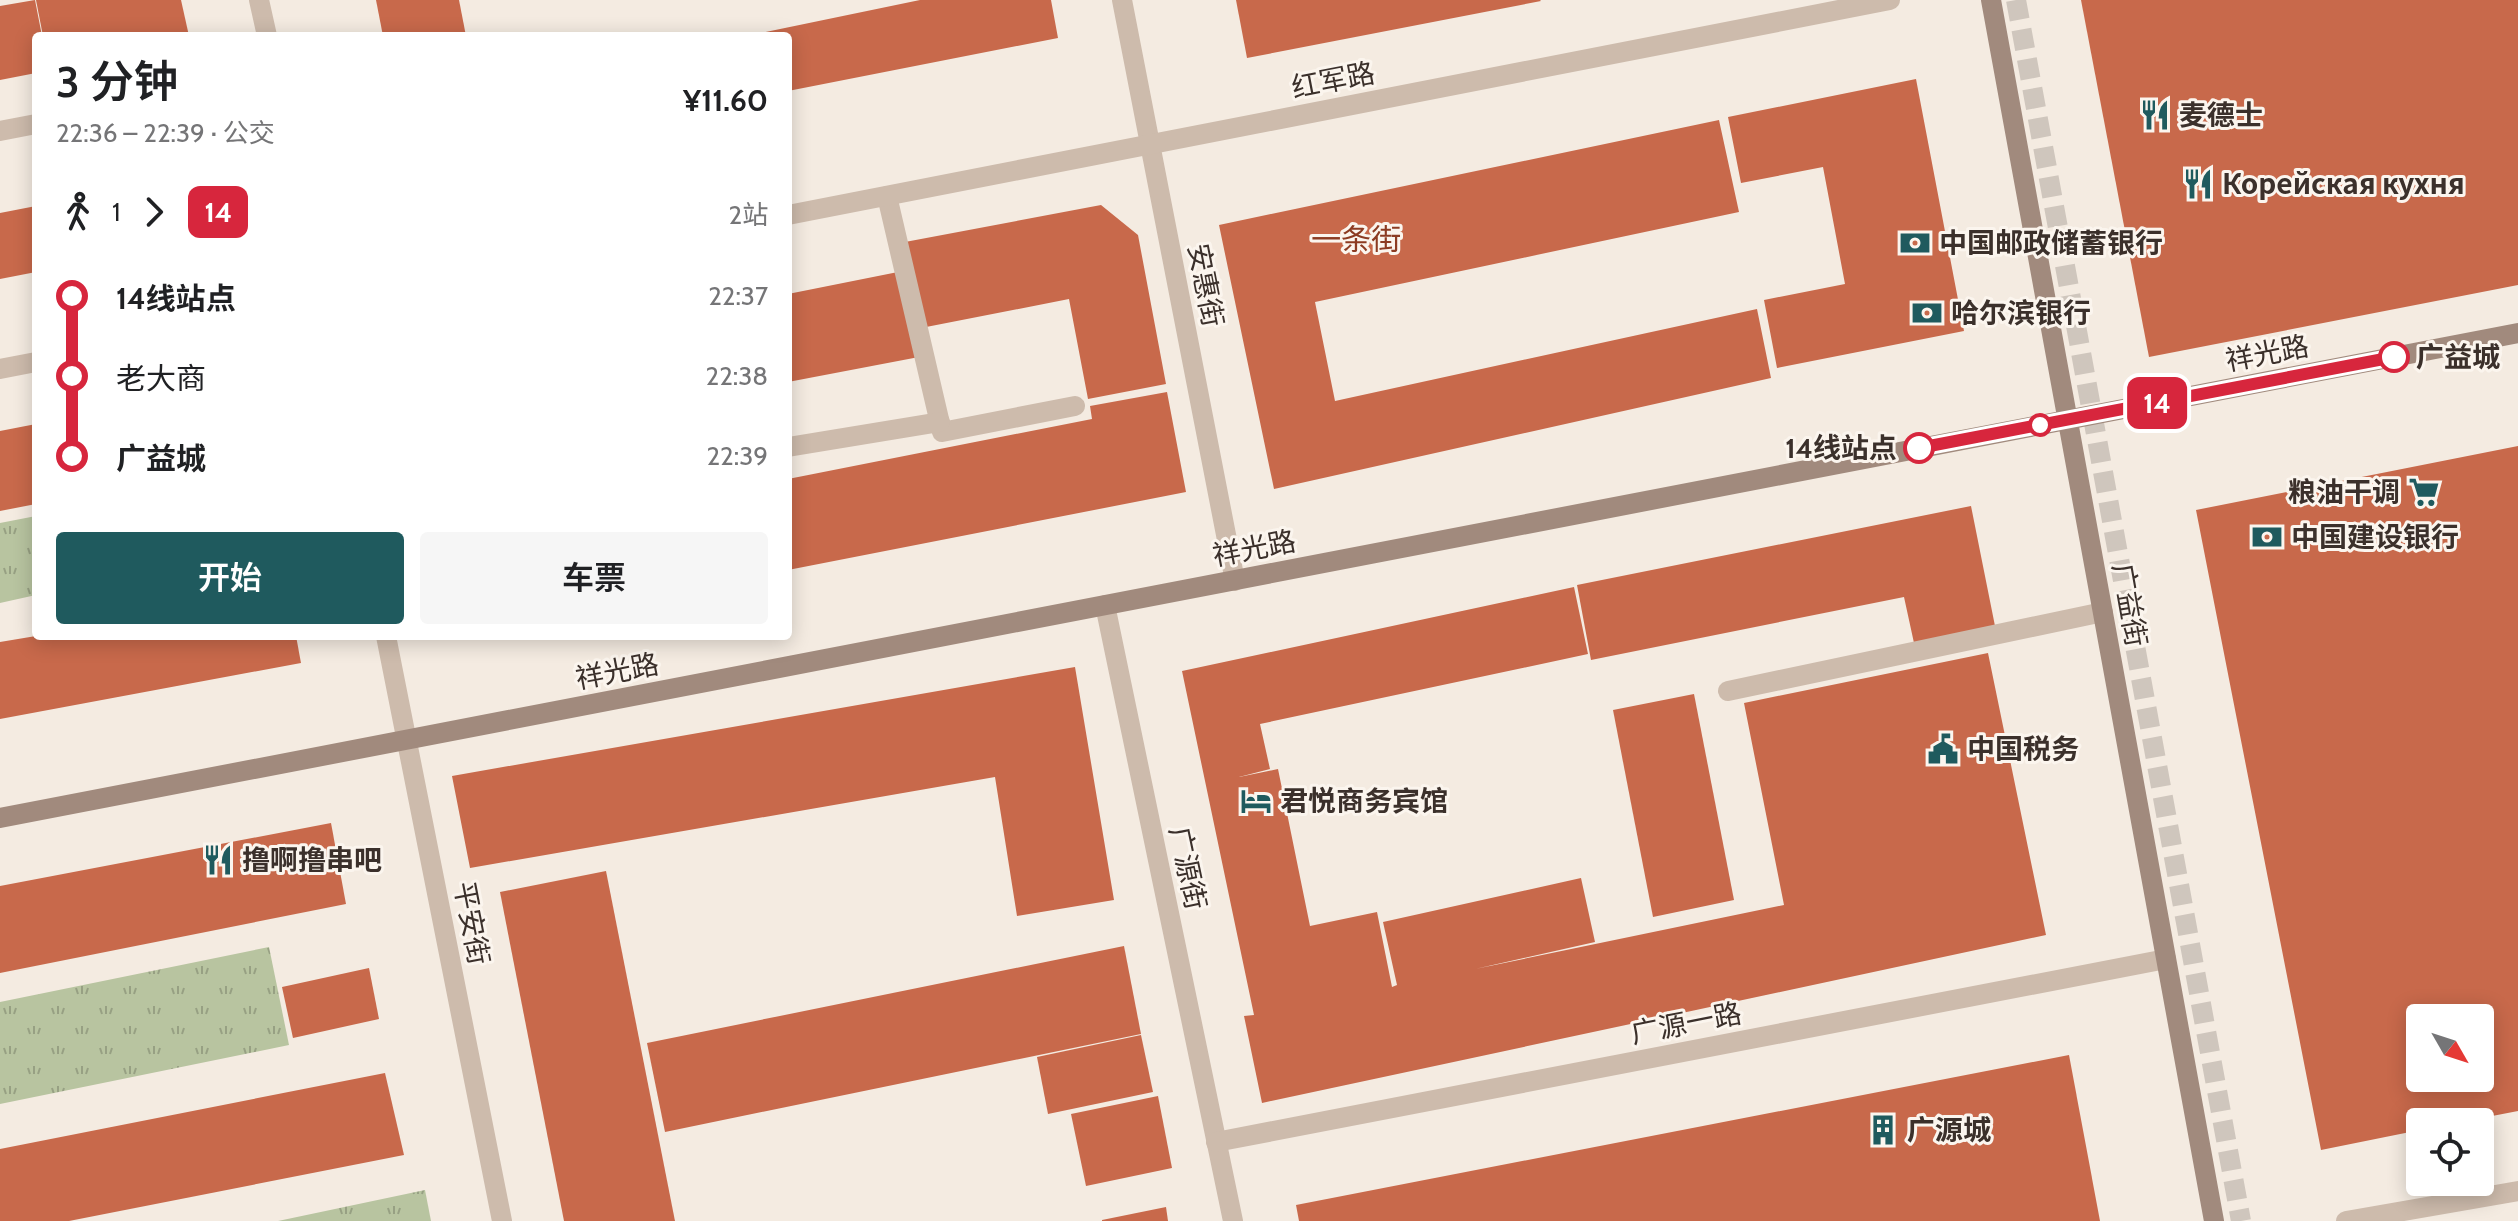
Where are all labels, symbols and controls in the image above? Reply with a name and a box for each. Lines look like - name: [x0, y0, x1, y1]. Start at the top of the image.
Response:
- text: 3 分钟: [56, 55, 178, 108]
- street label: 红军路: [1289, 55, 1377, 105]
- text: ¥11.60: [683, 82, 768, 119]
- restaurant icon: 麦德士: [2138, 98, 2172, 132]
- place label: 麦德士: [2179, 98, 2263, 132]
- text: 22:36 – 22:39 · 公交: [56, 117, 275, 149]
- restaurant icon: Корейская кухня: [2181, 167, 2215, 201]
- place label: Корейская кухня: [2222, 167, 2465, 201]
- icon: walk: [56, 190, 100, 234]
- icon: forward: [132, 190, 176, 234]
- text: 14: [204, 195, 232, 229]
- text: 1: [112, 196, 120, 228]
- text: 2站: [728, 199, 768, 231]
- district label: 一条街: [1311, 221, 1401, 258]
- bank icon: 中国邮政储蓄银行: [1898, 226, 1932, 260]
- place label: 中国邮政储蓄银行: [1939, 226, 2163, 260]
- street label: 安惠街: [1181, 241, 1231, 329]
- text: 14线站点: [116, 280, 236, 317]
- text: 22:37: [708, 280, 768, 312]
- bank icon: 哈尔滨银行: [1910, 296, 1944, 330]
- place label: 哈尔滨银行: [1951, 296, 2091, 330]
- street label: 祥光路: [2223, 328, 2311, 378]
- place label: 广益城: [2416, 340, 2500, 374]
- marker: 广益城: [2379, 342, 2409, 372]
- text: 老大商: [116, 360, 206, 397]
- text: 22:38: [706, 360, 768, 392]
- line badge: 14: [2121, 377, 2193, 429]
- text: 14: [2143, 386, 2171, 420]
- unlabelled marker: [2029, 414, 2051, 436]
- place label: 14线站点: [1785, 431, 1897, 465]
- marker: 14线站点: [1904, 433, 1934, 463]
- text: 广益城: [116, 440, 206, 477]
- text: 22:39: [707, 440, 768, 472]
- place label: 粮油干调: [2288, 475, 2400, 509]
- supermarket icon: 粮油干调: [2407, 475, 2441, 509]
- bank icon: 中国建设银行: [2250, 520, 2284, 554]
- place label: 中国建设银行: [2291, 520, 2459, 554]
- street label: 祥光路: [1210, 523, 1298, 573]
- button: 开始: [56, 532, 404, 624]
- button: 车票: [420, 532, 768, 624]
- street label: 广益街: [2106, 561, 2154, 649]
- street label: 祥光路: [573, 646, 661, 696]
- public building icon: 中国税务: [1926, 732, 1960, 766]
- place label: 中国税务: [1967, 732, 2079, 766]
- hotel icon: 君悦商务宾馆: [1239, 784, 1273, 818]
- place label: 君悦商务宾馆: [1280, 784, 1448, 818]
- street label: 广源街: [1163, 823, 1213, 913]
- restaurant icon: 撸啊撸串吧: [201, 843, 235, 877]
- place label: 撸啊撸串吧: [242, 843, 382, 877]
- street label: 平安街: [447, 879, 497, 967]
- street label: 广源一路: [1628, 996, 1744, 1050]
- north arrow: [2406, 1004, 2494, 1092]
- map controls: [2406, 1004, 2494, 1196]
- button: locate: [2406, 1108, 2494, 1196]
- building icon: 广源城: [1866, 1113, 1900, 1147]
- place label: 广源城: [1907, 1113, 1991, 1147]

